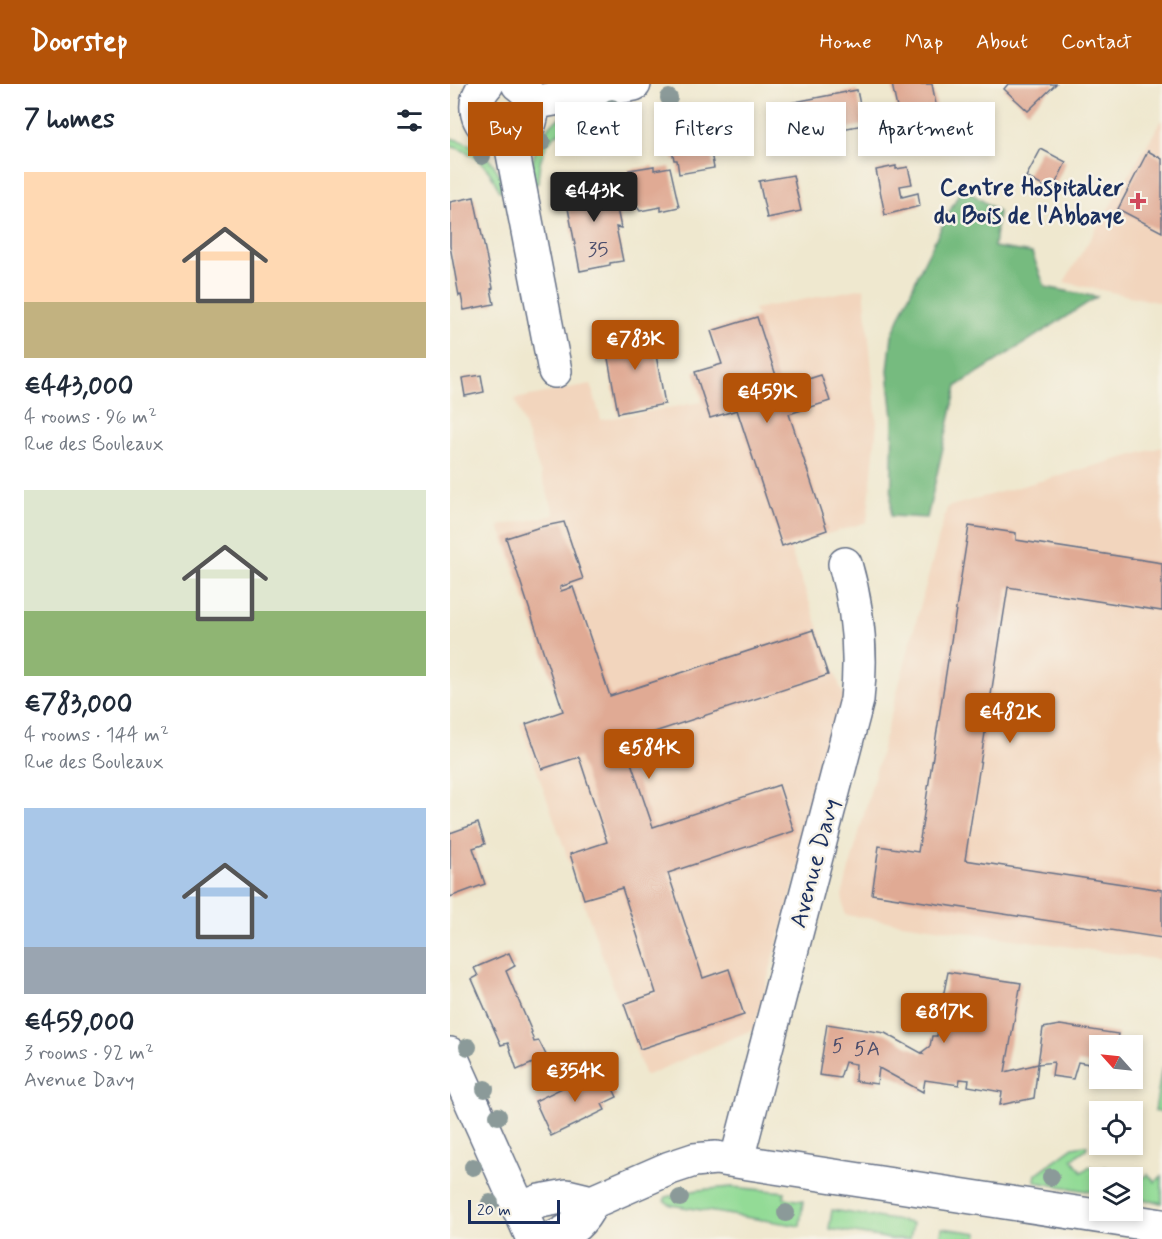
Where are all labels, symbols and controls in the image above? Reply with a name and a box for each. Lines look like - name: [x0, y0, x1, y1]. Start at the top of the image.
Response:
- text: Doorstep: [30, 24, 128, 61]
- text: Home: [820, 28, 872, 56]
- text: Map: [905, 28, 943, 56]
- text: About: [976, 28, 1028, 56]
- text: Contact: [1061, 28, 1132, 56]
- chip: Buy: [468, 102, 543, 156]
- chip: Rent: [555, 102, 642, 156]
- chip: Filters: [654, 102, 754, 156]
- chip: New: [766, 102, 846, 156]
- chip: Apartment: [858, 102, 995, 156]
- text: 7 homes: [24, 103, 115, 137]
- icon: filters: [393, 104, 426, 137]
- pin: €443K: [552, 172, 636, 223]
- place label: Centre Hospitalier du Bois de l'Abbaye: [934, 173, 1125, 232]
- text: €443K: [564, 178, 624, 205]
- marker: Centre Hospitalier du Bois de l'Abbaye: [1129, 192, 1147, 210]
- icon: home: [171, 211, 279, 319]
- house number: 35: [588, 236, 608, 264]
- pin: €783K: [593, 320, 677, 371]
- text: €783K: [606, 326, 664, 353]
- text: €443,000: [24, 370, 133, 404]
- pin: €459K: [725, 373, 809, 424]
- text: €459K: [737, 379, 797, 406]
- text: 4 rooms · 96 m²: [24, 404, 157, 431]
- text: Rue des Bouleaux: [24, 431, 164, 458]
- icon: home: [171, 529, 279, 637]
- text: €783,000: [24, 688, 132, 722]
- pin: €482K: [968, 693, 1052, 744]
- text: €482K: [979, 699, 1041, 726]
- text: 4 rooms · 144 m²: [24, 722, 169, 749]
- pin: €584K: [607, 729, 691, 780]
- text: €584K: [618, 735, 680, 762]
- text: Rue des Bouleaux: [24, 749, 164, 776]
- street label: Avenue Davy: [783, 795, 848, 932]
- icon: home: [171, 847, 279, 955]
- pin: €817K: [902, 993, 986, 1044]
- text: €817K: [915, 999, 973, 1026]
- text: €459,000: [24, 1006, 134, 1040]
- house number: 5: [832, 1032, 844, 1060]
- house number: 5A: [854, 1035, 880, 1063]
- north arrow: [1089, 1035, 1143, 1089]
- map controls: [1089, 1035, 1143, 1221]
- text: 3 rooms · 92 m²: [24, 1040, 154, 1067]
- pin: €354K: [533, 1052, 617, 1103]
- text: €354K: [546, 1058, 604, 1085]
- text: Avenue Davy: [24, 1067, 135, 1094]
- button: locate: [1089, 1101, 1143, 1155]
- button: layers: [1089, 1167, 1143, 1221]
- scale bar: [468, 1197, 560, 1224]
- text: 20 m: [477, 1200, 511, 1221]

